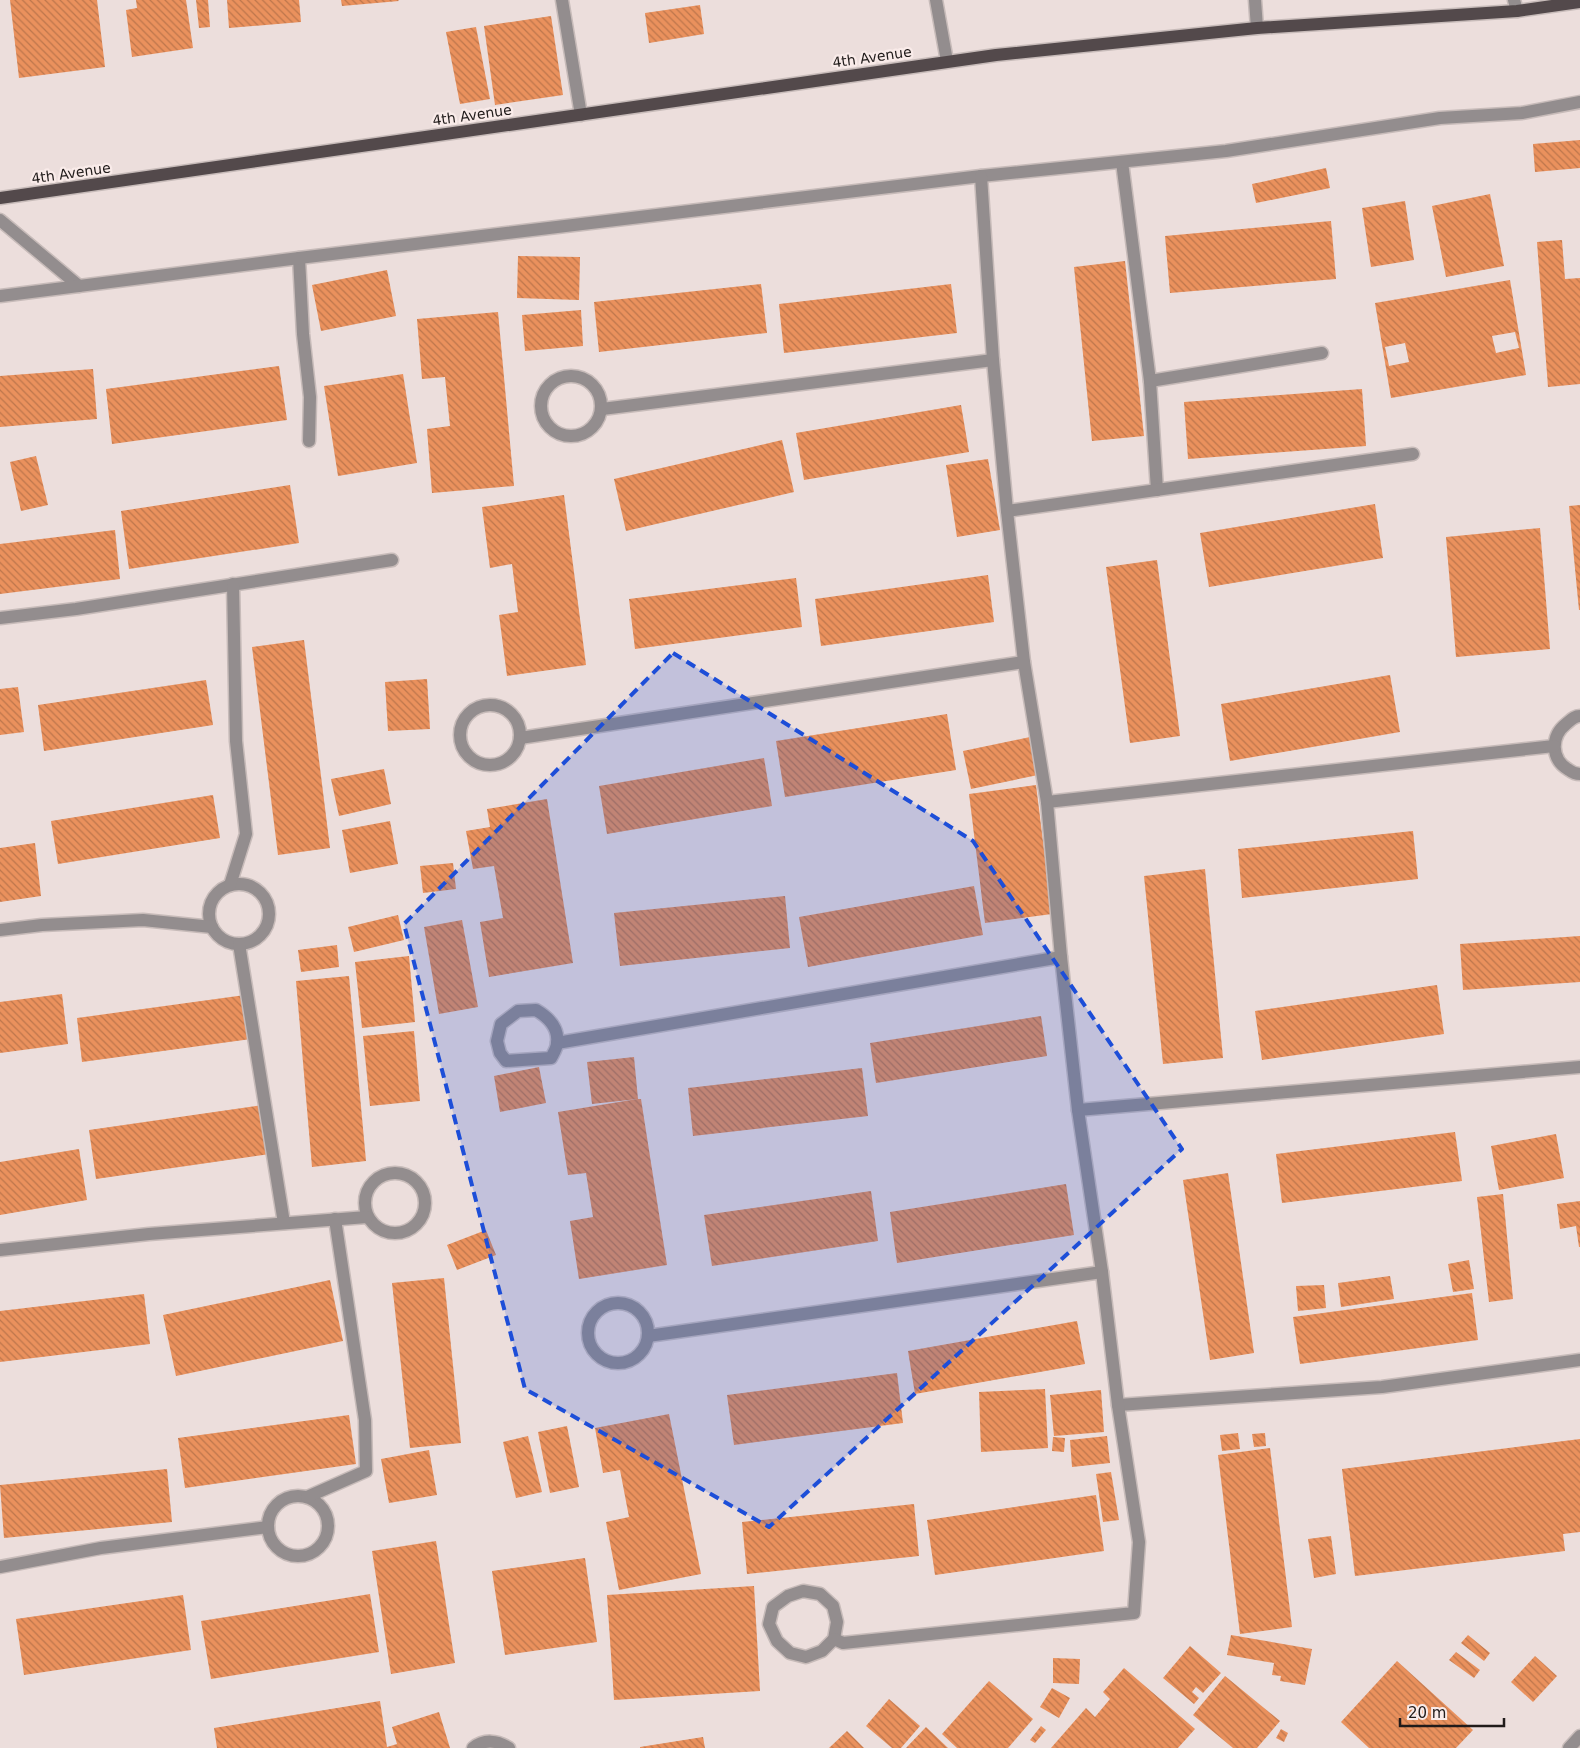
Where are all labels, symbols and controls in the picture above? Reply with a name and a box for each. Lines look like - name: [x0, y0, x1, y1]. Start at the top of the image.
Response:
- street label: 4th Avenue: [831, 44, 913, 70]
- street label: 4th Avenue: [431, 102, 513, 128]
- street label: 4th Avenue: [30, 160, 112, 186]
- scale bar: [1400, 1696, 1504, 1728]
- text: 20 m: [1408, 1704, 1446, 1722]

